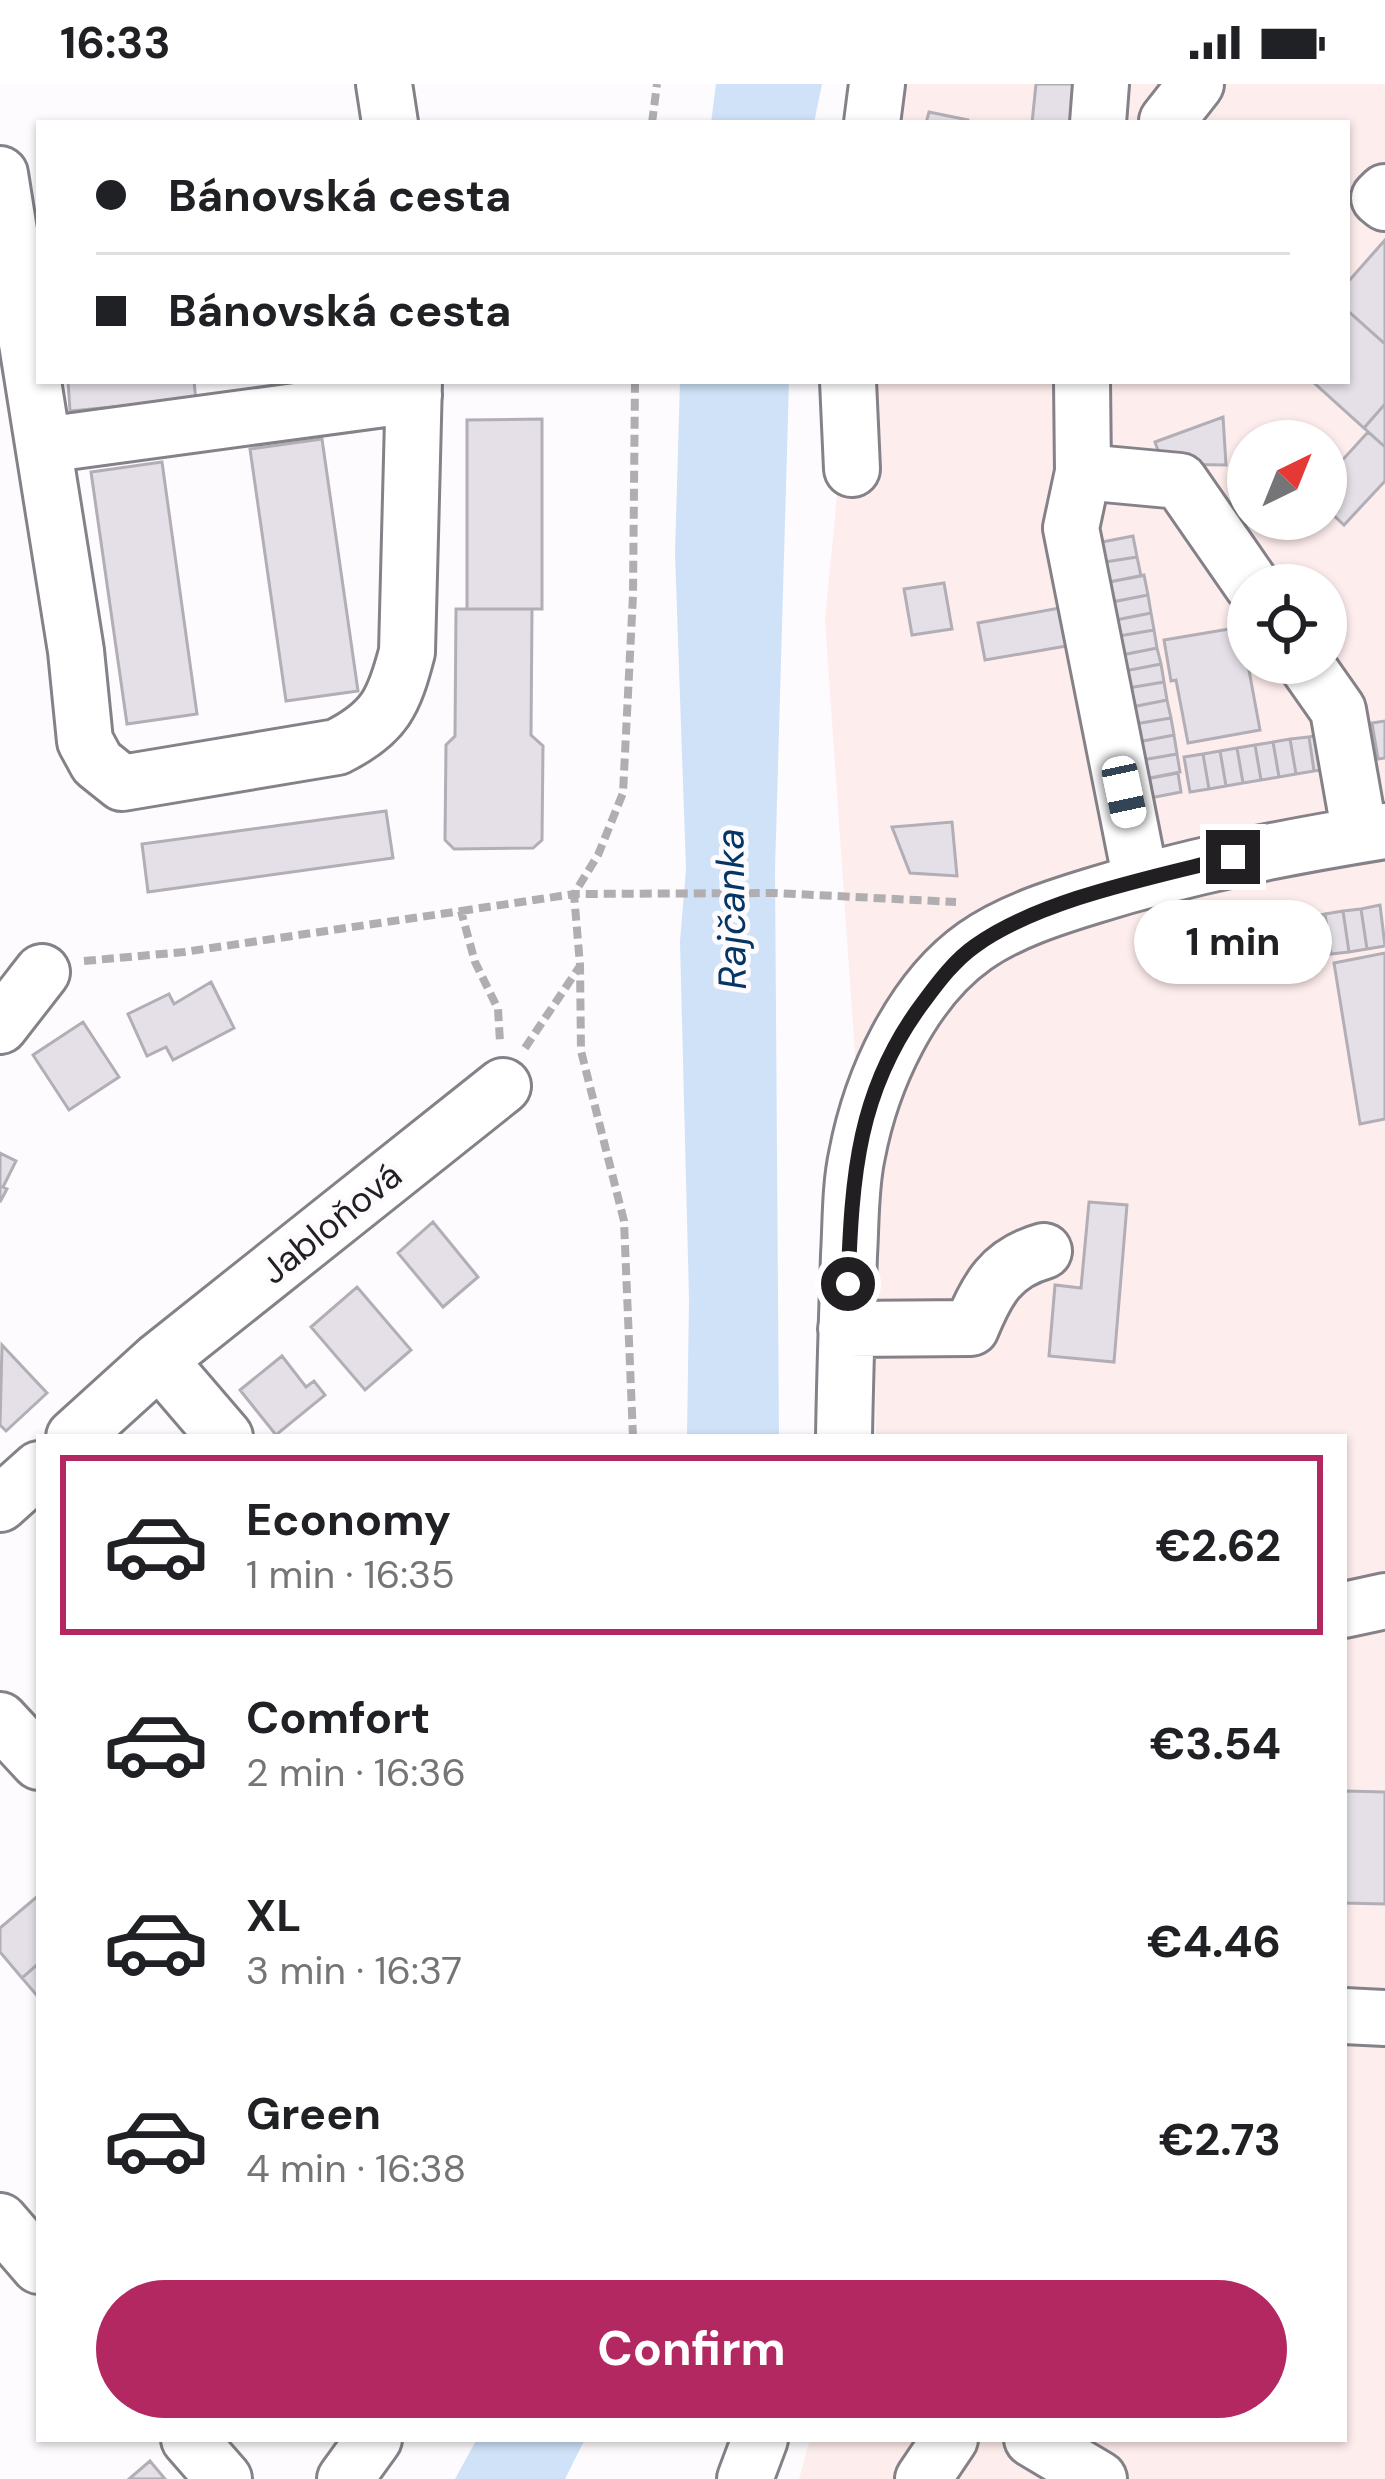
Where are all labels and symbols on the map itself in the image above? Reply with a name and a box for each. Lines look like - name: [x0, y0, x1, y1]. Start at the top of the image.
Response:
- north arrow: [1227, 420, 1347, 540]
- car: [1099, 753, 1149, 831]
- water label: Rajčanka: [704, 828, 758, 990]
- route end: [1206, 830, 1260, 884]
- callout: 1 min: [1134, 899, 1332, 983]
- street label: Jabloňová: [251, 1152, 411, 1294]
- route start: [821, 1257, 875, 1311]

